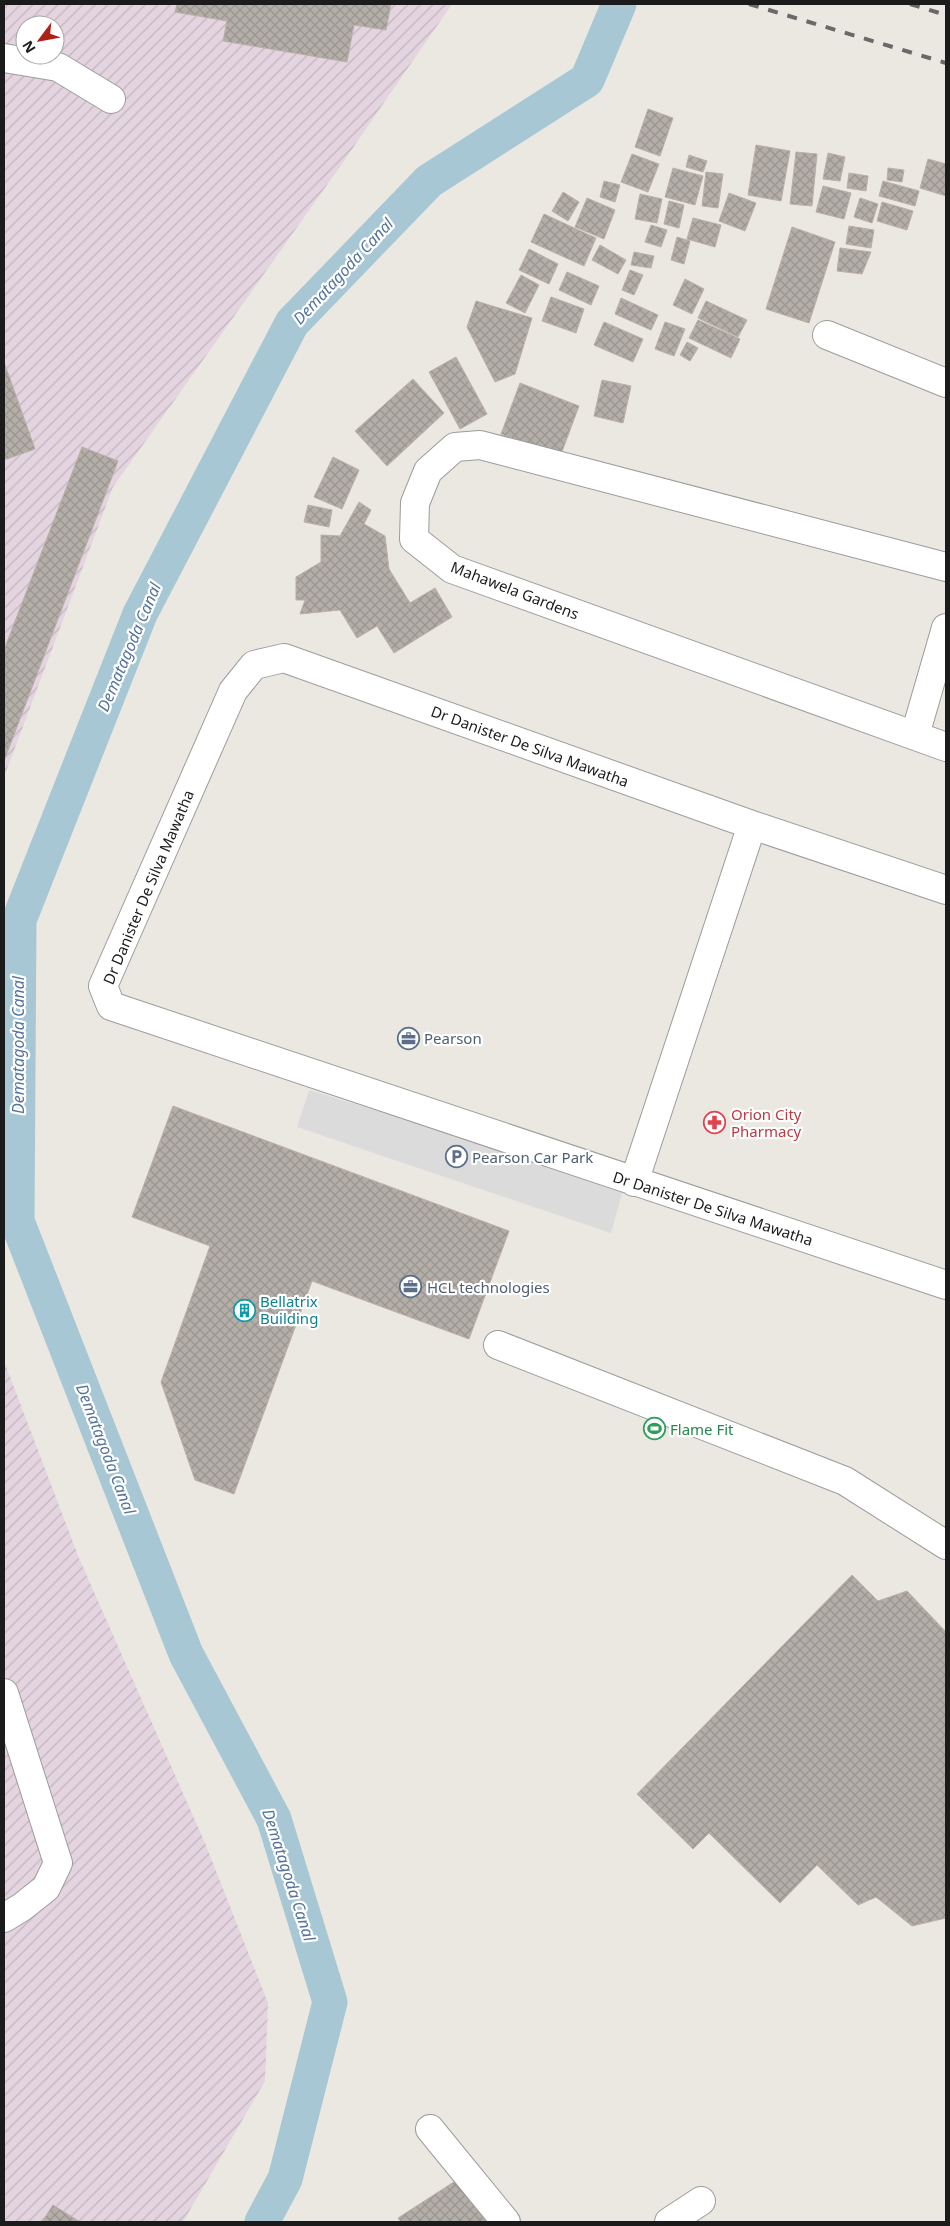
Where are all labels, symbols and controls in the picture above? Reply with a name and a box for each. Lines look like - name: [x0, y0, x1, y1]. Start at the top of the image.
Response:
- north arrow: [15, 15, 65, 65]
- text: N: [17, 37, 40, 57]
- water label: Dematagoda Canal: [288, 212, 399, 329]
- street label: Mahawela Gardens: [448, 556, 582, 624]
- water label: Dematagoda Canal: [92, 578, 166, 715]
- street label: Dr Danister De Silva Mawatha: [428, 701, 632, 791]
- street label: Dr Danister De Silva Mawatha: [98, 787, 198, 987]
- water label: Dematagoda Canal: [7, 975, 29, 1114]
- office icon: Pearson: [396, 1026, 420, 1050]
- place label: Pearson: [424, 1028, 482, 1048]
- place label: Orion City Pharmacy: [731, 1104, 802, 1141]
- pharmacy icon: Orion City Pharmacy: [703, 1111, 727, 1135]
- parking icon: Pearson Car Park: [444, 1145, 468, 1169]
- place label: Pearson Car Park: [472, 1147, 593, 1167]
- street label: Dr Danister De Silva Mawatha: [610, 1166, 816, 1250]
- office icon: HCL technologies: [399, 1275, 423, 1299]
- place label: HCL technologies: [427, 1277, 550, 1297]
- place label: Bellatrix Building: [260, 1291, 318, 1328]
- building icon: Bellatrix Building: [232, 1298, 256, 1322]
- water label: Dematagoda Canal: [71, 1381, 141, 1518]
- sports icon: Flame Fit: [642, 1417, 666, 1441]
- place label: Flame Fit: [670, 1419, 734, 1439]
- water label: Dematagoda Canal: [257, 1806, 321, 1945]

